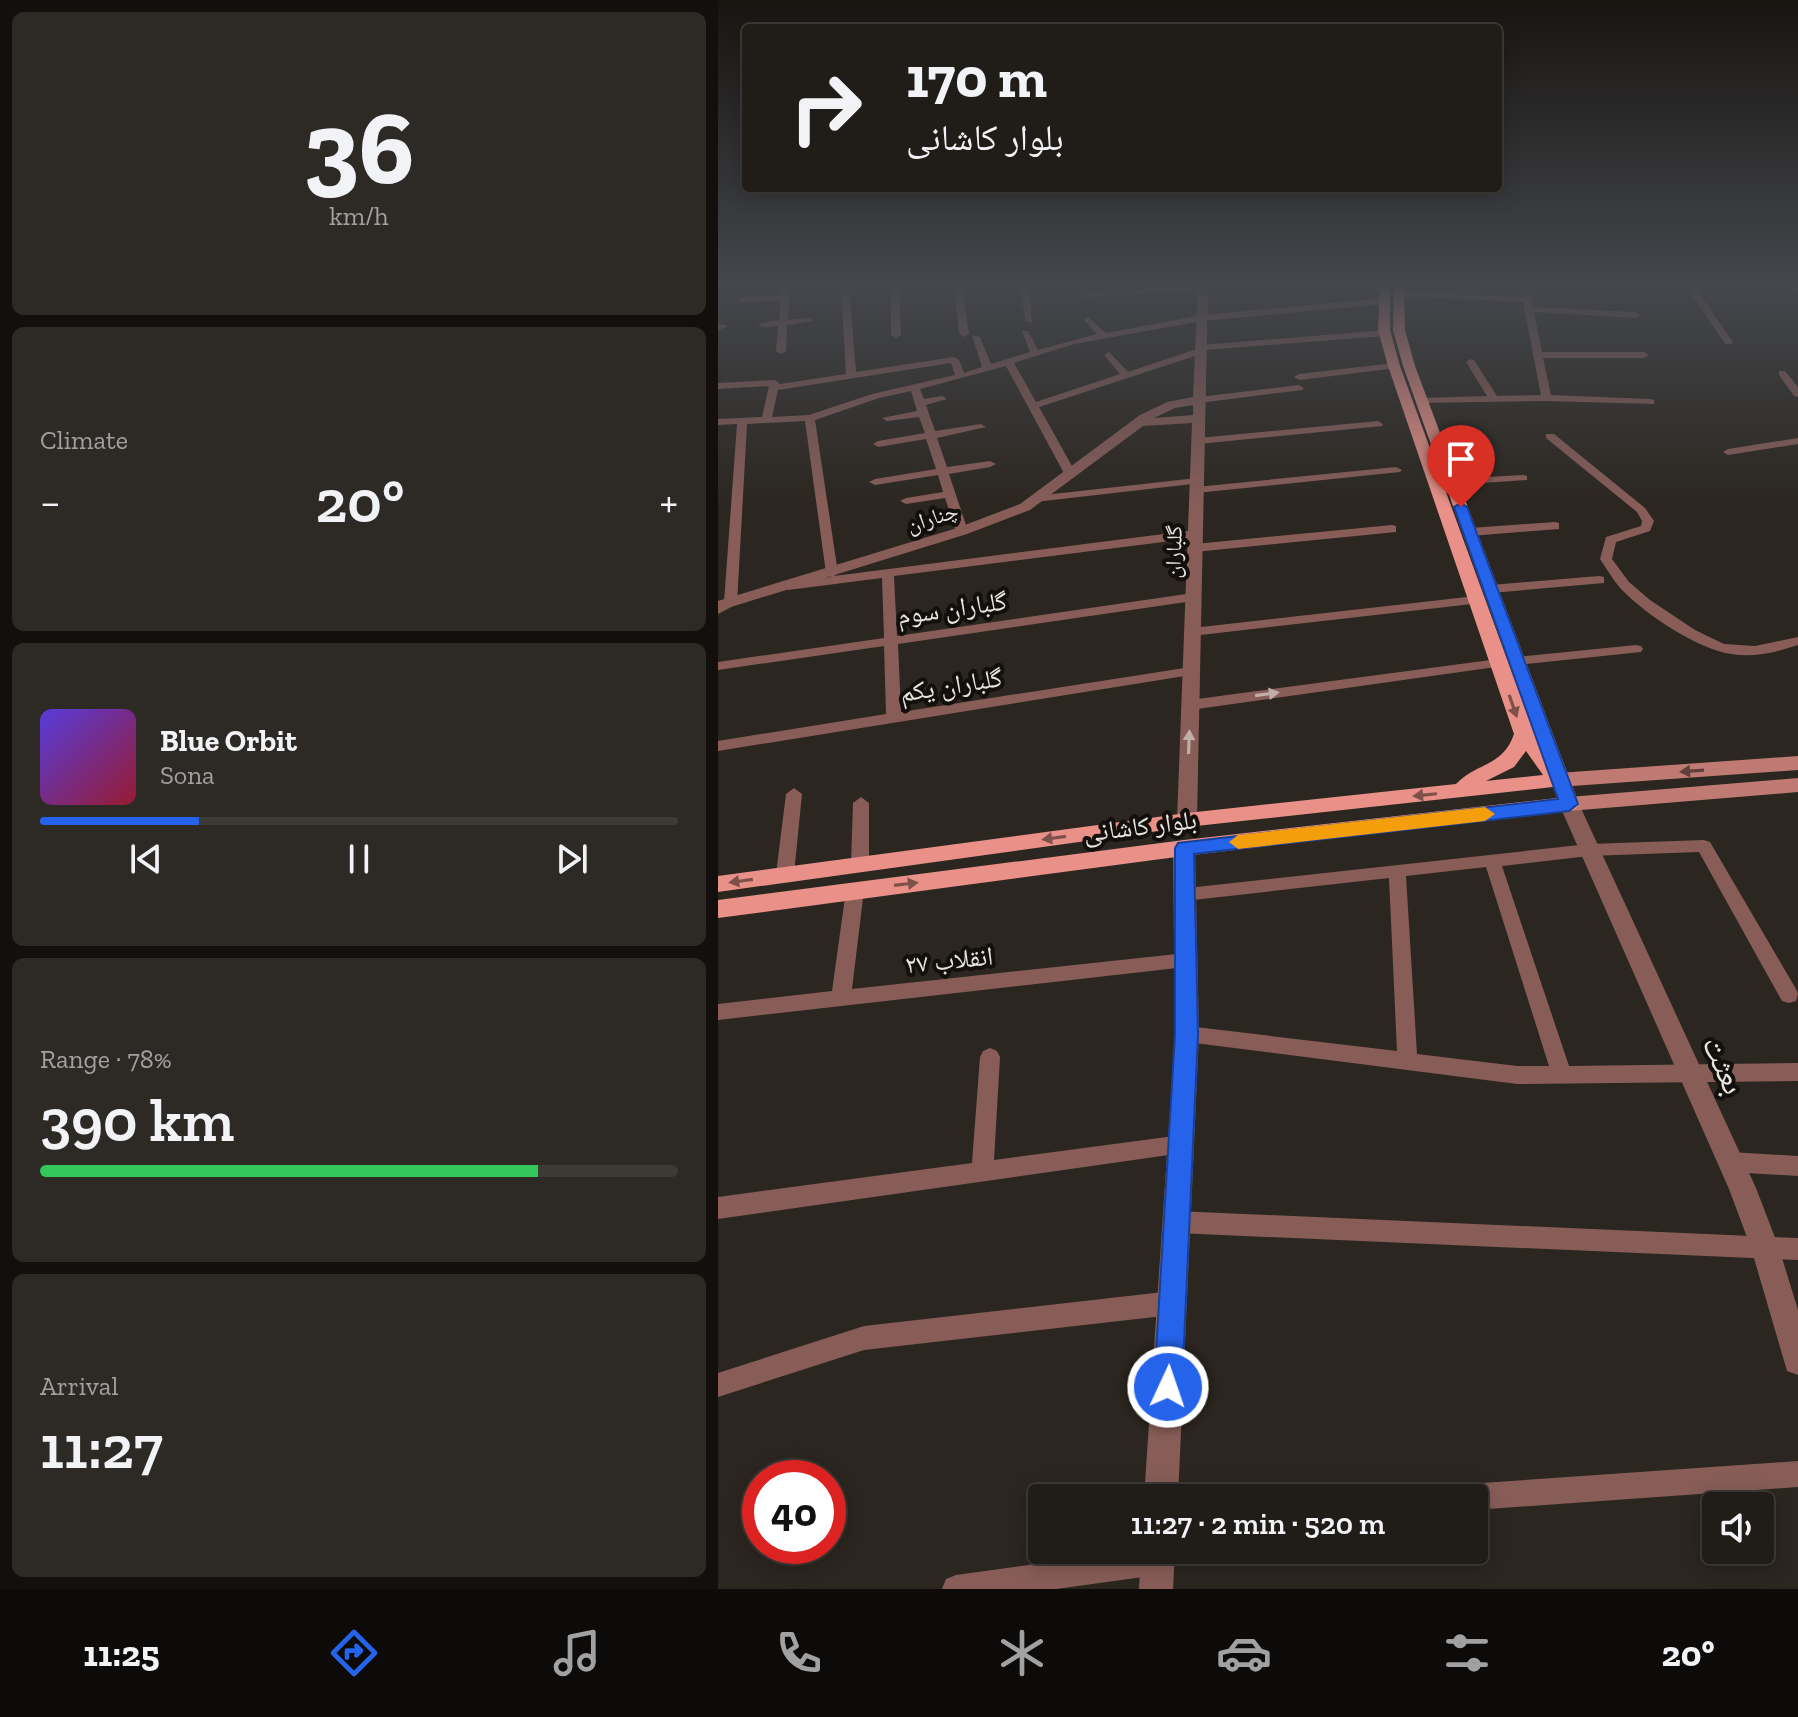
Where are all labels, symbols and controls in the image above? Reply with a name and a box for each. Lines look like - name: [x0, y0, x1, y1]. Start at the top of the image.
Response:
- text: 170 m: [906, 44, 1047, 111]
- icon: right: [774, 56, 878, 160]
- text: 36: [303, 85, 415, 210]
- text: بلوار کاشانی: [906, 116, 1064, 159]
- text: km/h: [329, 200, 389, 232]
- text: Climate: [40, 424, 128, 456]
- pin: [1427, 425, 1495, 507]
- icon: arrive: [1439, 437, 1483, 481]
- text: 20°: [316, 465, 404, 537]
- text: −: [40, 475, 61, 528]
- text: +: [659, 475, 678, 528]
- street label: چناران: [903, 497, 961, 538]
- street label: گلباران: [1159, 525, 1188, 579]
- street label: گلباران سوم: [895, 584, 1010, 634]
- street label: گلباران یکم: [897, 661, 1005, 710]
- one-way arrow: [1255, 687, 1280, 700]
- one-way arrow: [1507, 695, 1520, 719]
- text: Blue Orbit: [160, 723, 297, 759]
- one-way arrow: [1182, 729, 1195, 754]
- text: Sona: [160, 759, 215, 791]
- one-way arrow: [1679, 765, 1704, 778]
- one-way arrow: [1412, 788, 1437, 801]
- street label: بلوار کاشانی: [1082, 803, 1198, 849]
- one-way arrow: [1041, 832, 1066, 845]
- icon: previous: [124, 837, 168, 881]
- icon: pause: [337, 837, 381, 881]
- icon: next: [550, 837, 594, 881]
- one-way arrow: [728, 875, 753, 888]
- one-way arrow: [894, 877, 919, 890]
- street label: انقلاب ۲۷: [903, 939, 995, 981]
- street label: بعثت: [1694, 1030, 1754, 1100]
- text: Range · 78%: [40, 1043, 172, 1075]
- text: 390 km: [40, 1084, 234, 1156]
- position arrow: [1126, 1345, 1210, 1429]
- text: Arrival: [40, 1370, 118, 1402]
- text: 11:27: [40, 1411, 163, 1483]
- speed limit sign: 40: [742, 1460, 846, 1564]
- map controls: [1702, 1492, 1774, 1564]
- button: sound: [1702, 1492, 1774, 1564]
- text: 11:27 · 2 min · 520 m: [1131, 1506, 1385, 1542]
- icon: directions: [326, 1625, 382, 1681]
- icon: music: [549, 1625, 605, 1681]
- icon: phone: [771, 1625, 827, 1681]
- icon: climate: [994, 1625, 1050, 1681]
- icon: car: [1216, 1625, 1272, 1681]
- icon: filters: [1439, 1625, 1495, 1681]
- text: 11:25: [83, 1632, 159, 1675]
- text: 20°: [1661, 1632, 1715, 1675]

